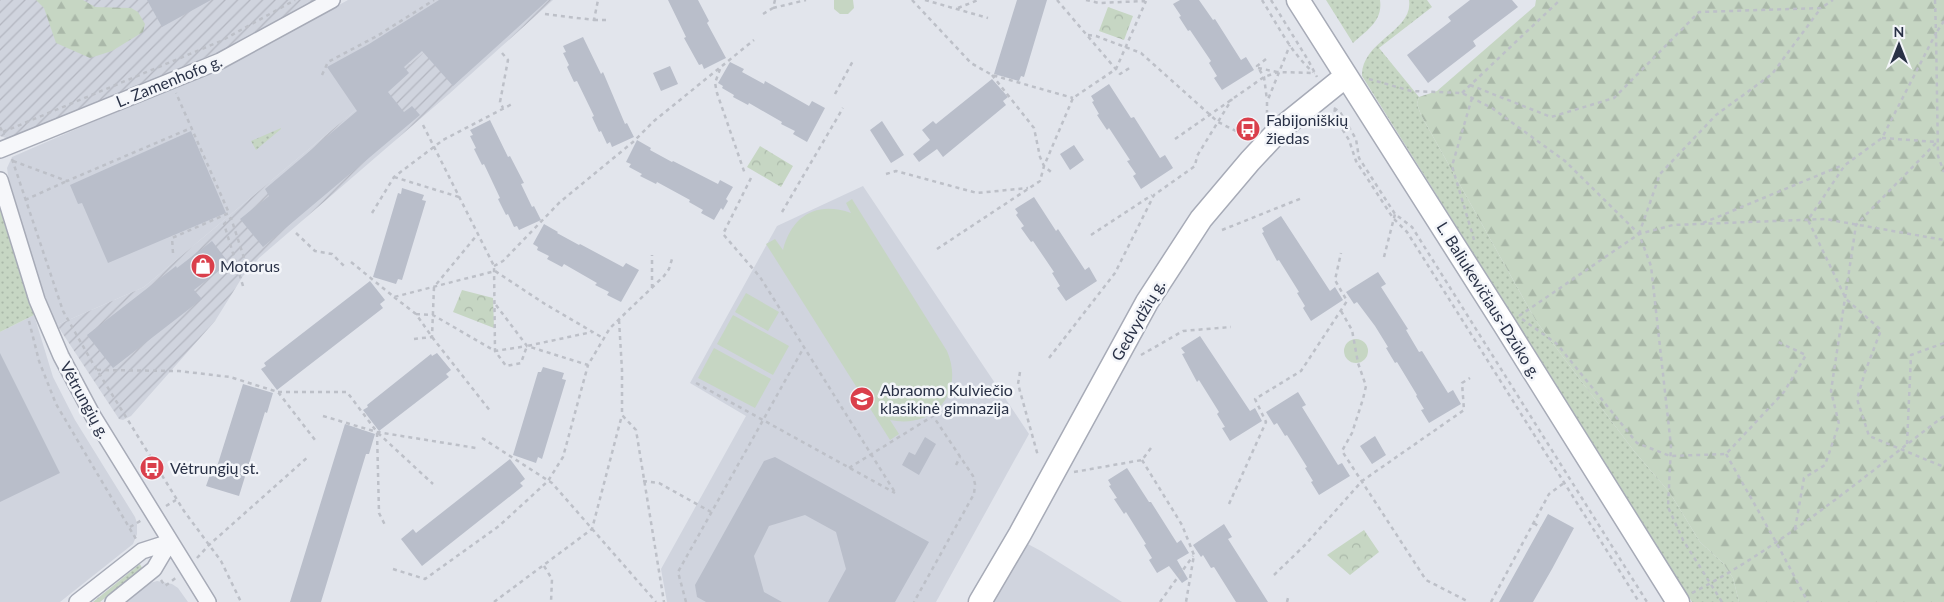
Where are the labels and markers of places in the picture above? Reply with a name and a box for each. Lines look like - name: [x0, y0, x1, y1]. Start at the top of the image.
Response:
- place label: Fabijoniškių žiedas: [1266, 110, 1348, 147]
- bus stop icon: Fabijoniškių žiedas: [1235, 116, 1261, 142]
- shop icon: Motorus: [190, 253, 216, 279]
- place label: Motorus: [220, 256, 280, 275]
- place label: Abraomo Kulviečio klasikinė gimnazija: [880, 380, 1013, 417]
- school or university icon: Abraomo Kulviečio klasikinė gimnazija: [849, 386, 875, 412]
- bus stop icon: Vėtrungių st.: [139, 455, 165, 481]
- place label: Vėtrungių st.: [170, 458, 259, 477]

